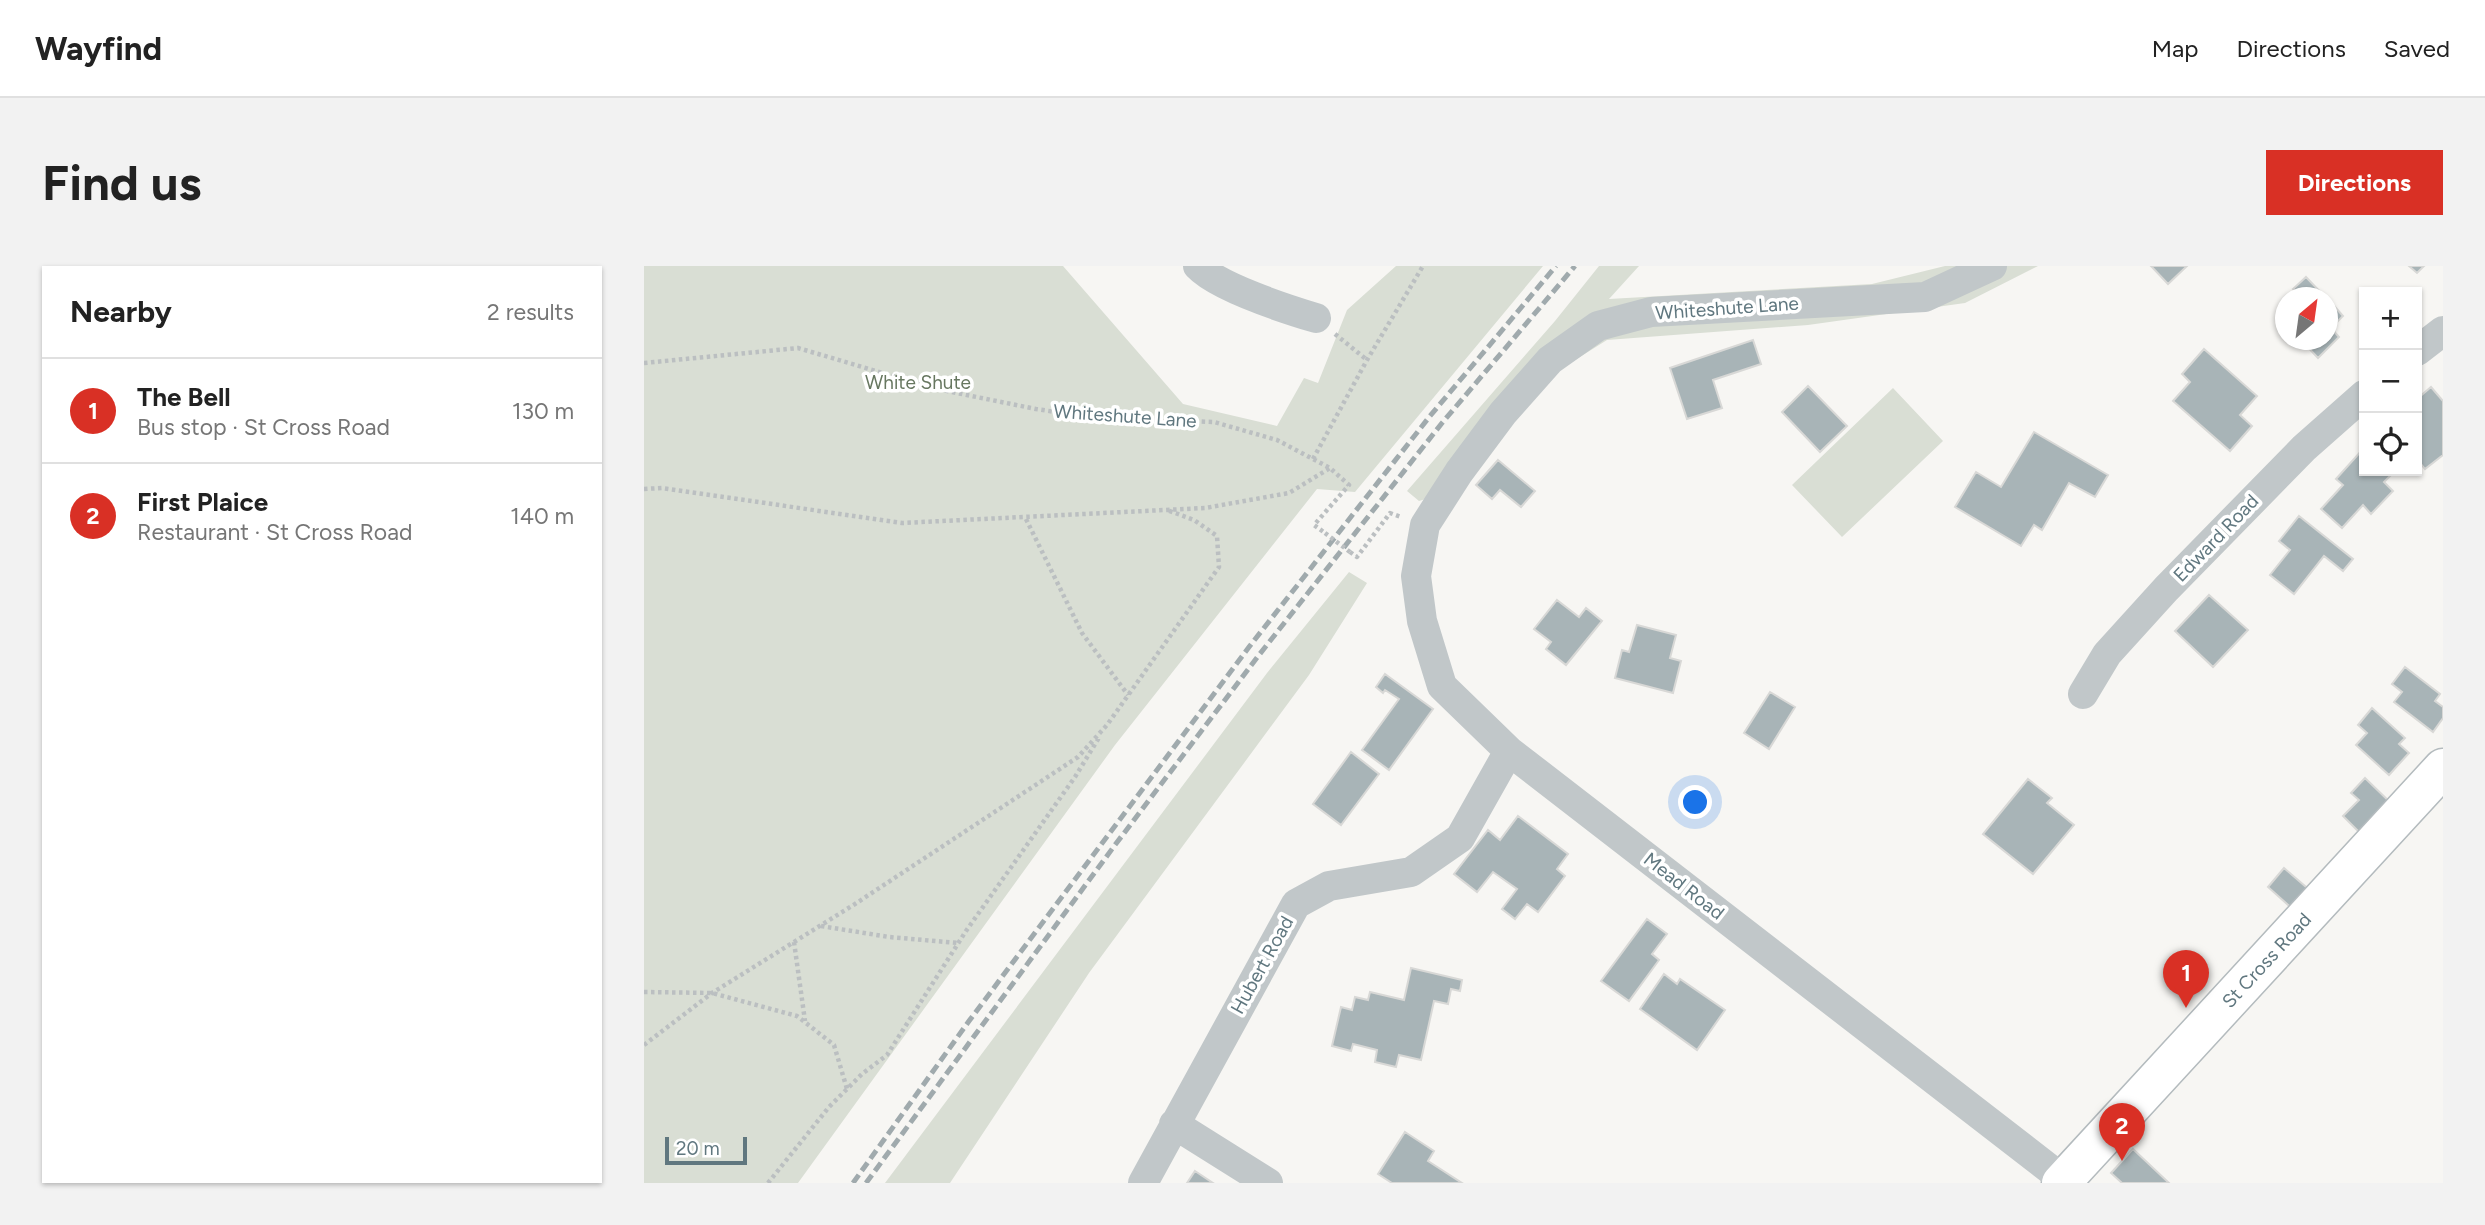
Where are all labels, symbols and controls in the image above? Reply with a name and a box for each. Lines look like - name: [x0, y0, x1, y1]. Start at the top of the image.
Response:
- text: Wayfind: [35, 29, 162, 68]
- text: Map: [2152, 34, 2198, 63]
- text: Directions: [2236, 34, 2346, 63]
- text: Saved: [2384, 34, 2450, 63]
- button: Directions: [2266, 150, 2443, 215]
- text: Find us: [42, 153, 201, 212]
- north arrow: [2275, 287, 2338, 350]
- map controls: [2359, 287, 2422, 476]
- button: +: [2359, 287, 2422, 350]
- street label: Whiteshute Lane: [1655, 292, 1799, 324]
- text: Nearby: [70, 293, 172, 330]
- text: 2 results: [487, 298, 574, 326]
- button: −: [2359, 350, 2422, 413]
- park label: White Shute: [865, 371, 971, 394]
- text: The Bell: [137, 381, 231, 413]
- text: 1: [88, 397, 98, 425]
- text: 130 m: [512, 397, 574, 425]
- street label: Whiteshute Lane: [1053, 400, 1197, 432]
- text: Bus stop · St Cross Road: [137, 413, 390, 441]
- button: locate: [2359, 413, 2422, 476]
- text: First Plaice: [137, 486, 268, 518]
- street label: Edward Road: [2169, 489, 2263, 587]
- text: 2: [86, 502, 100, 530]
- text: 140 m: [510, 502, 574, 530]
- text: Restaurant · St Cross Road: [137, 518, 412, 546]
- your location: [1678, 785, 1712, 819]
- street label: Mead Road: [1639, 847, 1729, 925]
- street label: St Cross Road: [2217, 908, 2316, 1012]
- street label: Hubert Road: [1226, 912, 1298, 1018]
- pin: 1: [2163, 950, 2209, 1008]
- pin: 2: [2099, 1103, 2145, 1161]
- scale bar: [665, 1134, 747, 1166]
- text: 20 m: [676, 1137, 720, 1160]

